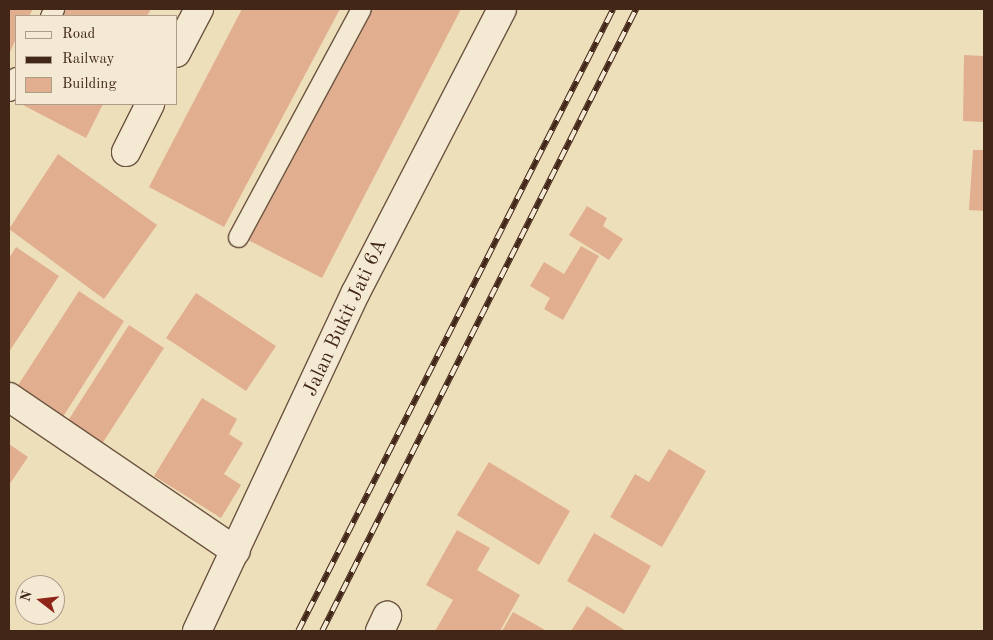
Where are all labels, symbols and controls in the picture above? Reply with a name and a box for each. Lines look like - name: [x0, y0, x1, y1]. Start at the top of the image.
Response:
- legend: [15, 15, 178, 105]
- text: Road: [62, 27, 95, 42]
- text: Railway: [62, 52, 115, 67]
- text: Building: [62, 77, 117, 92]
- street label: Jalan Bukit Jati 6A: [299, 236, 393, 400]
- north arrow: [15, 575, 65, 625]
- text: N: [18, 589, 35, 603]

